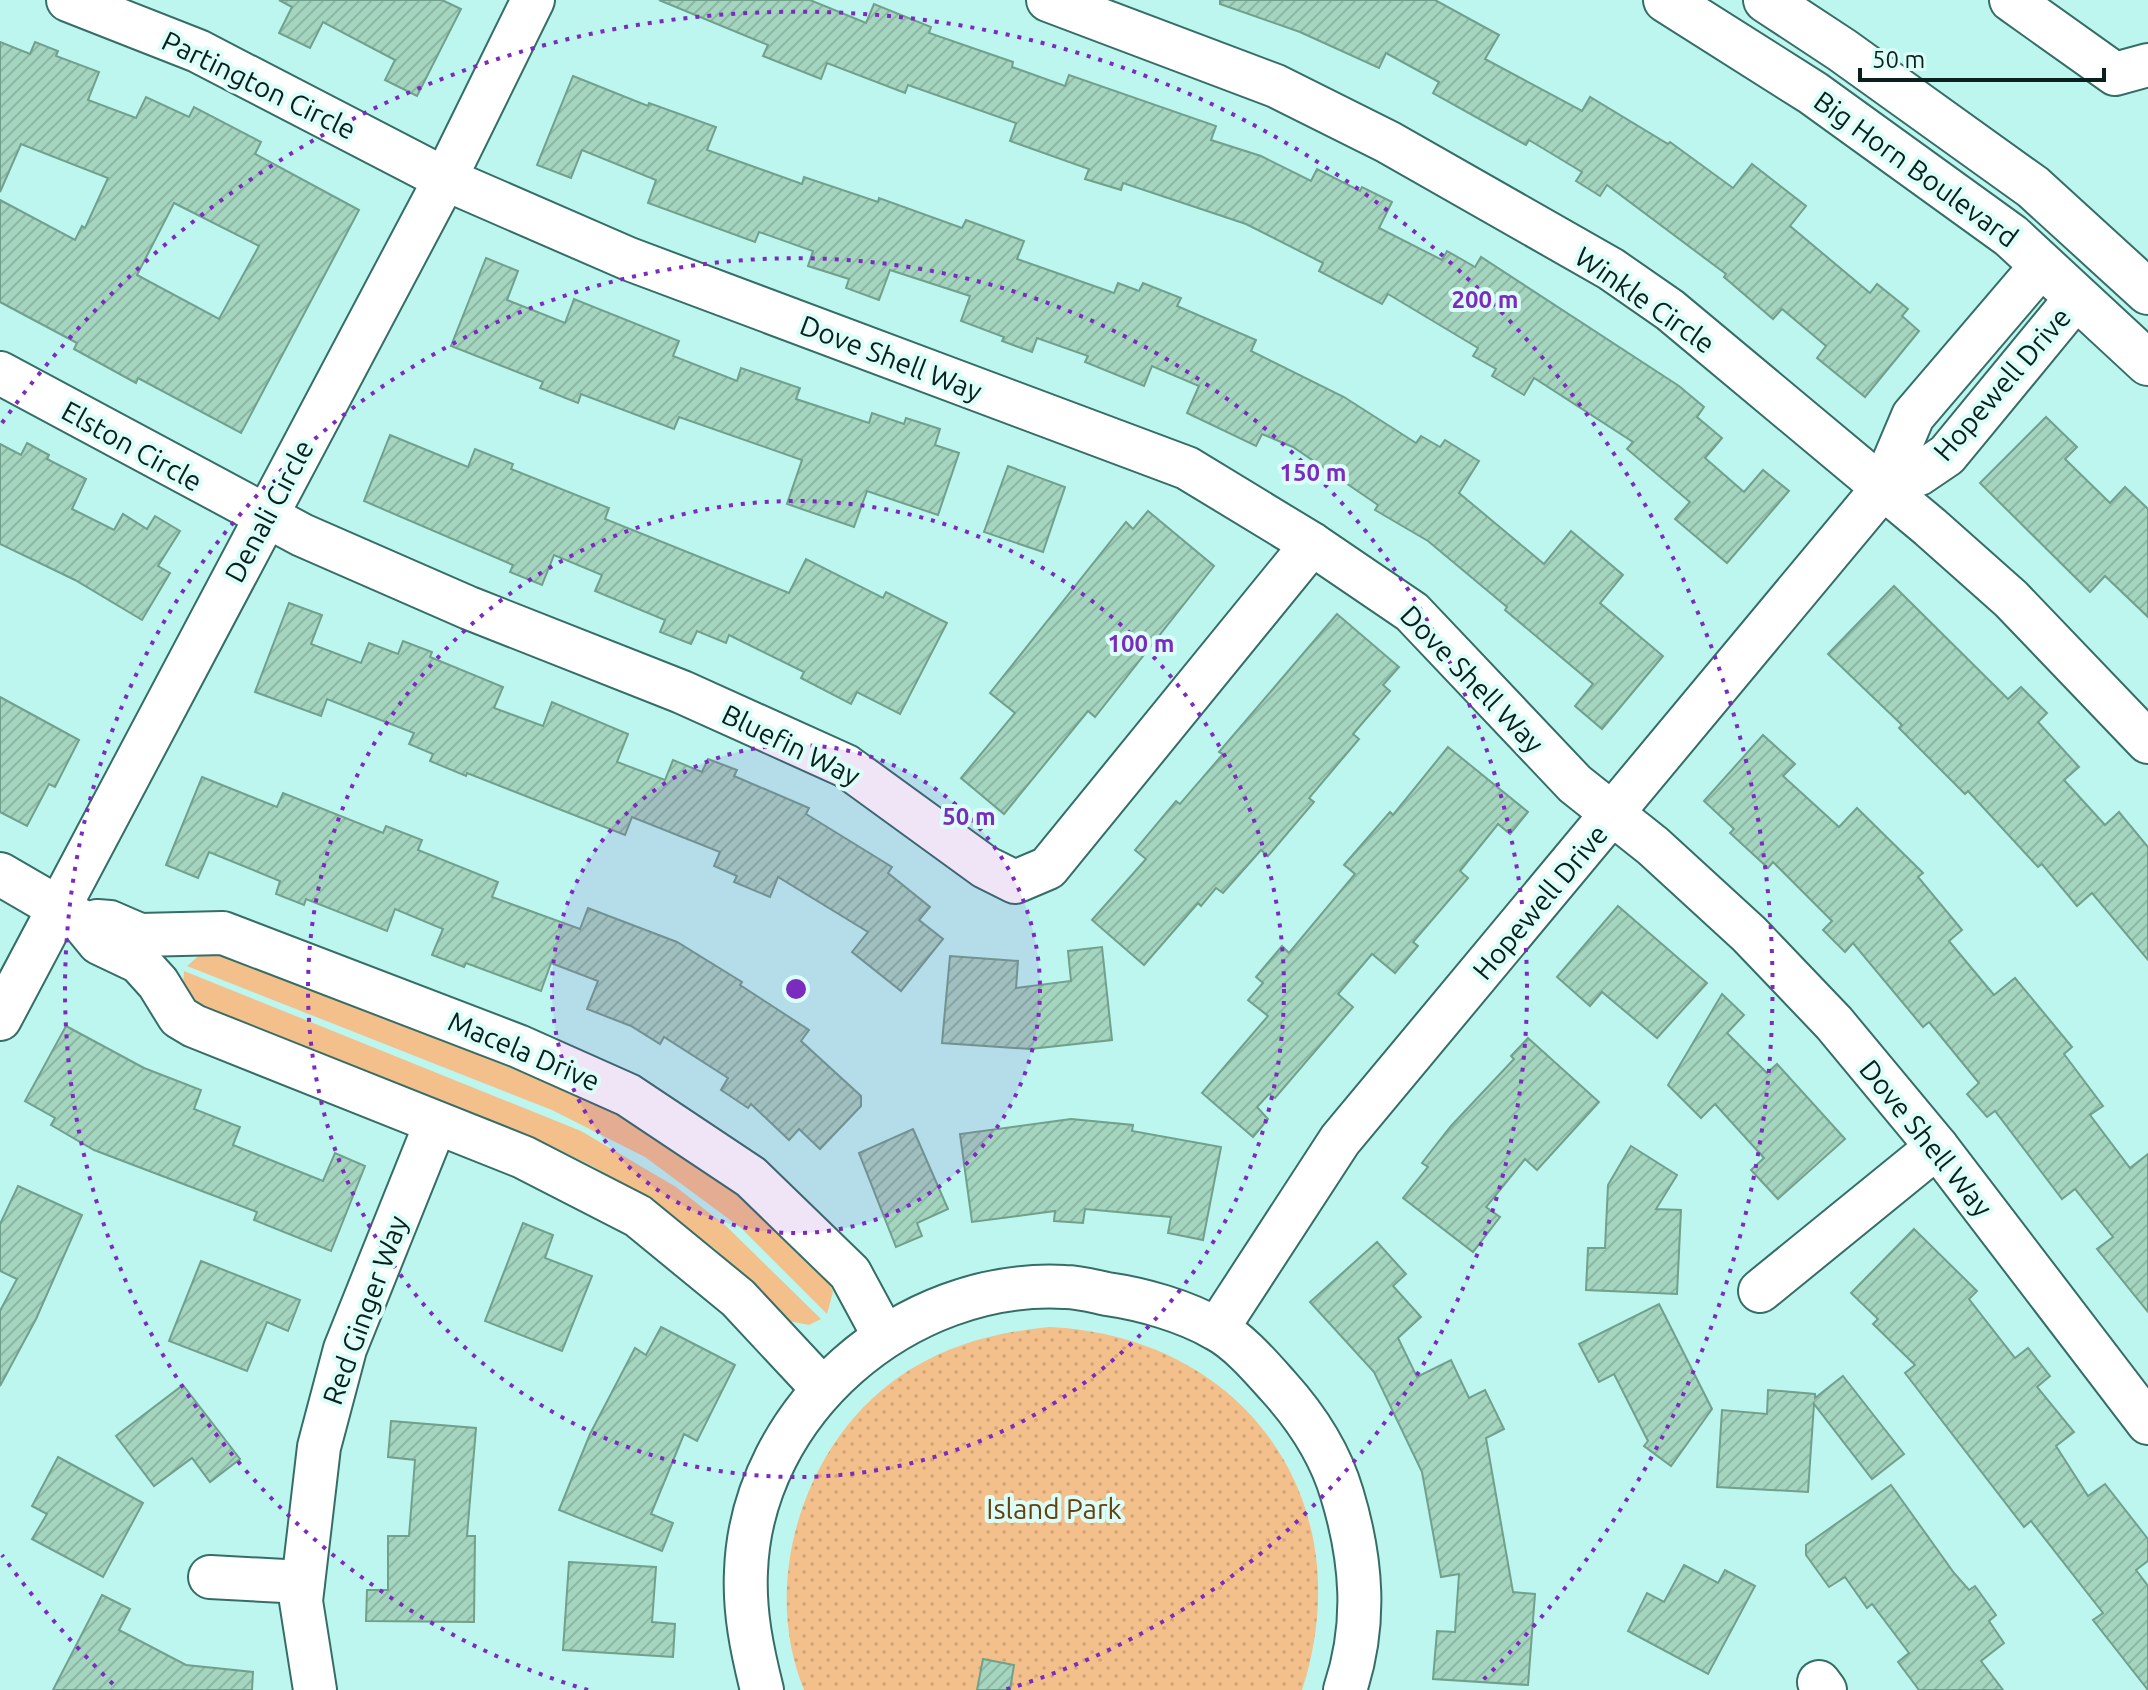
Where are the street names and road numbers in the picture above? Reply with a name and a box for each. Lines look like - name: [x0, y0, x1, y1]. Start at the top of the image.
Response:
- street label: Partington Circle: [157, 24, 361, 145]
- street label: Big Horn Boulevard: [1809, 84, 2024, 253]
- street label: Winkle Circle: [1570, 240, 1721, 359]
- street label: Hopewell Drive: [1927, 301, 2076, 466]
- street label: Dove Shell Way: [796, 309, 986, 406]
- street label: Elston Circle: [57, 394, 208, 497]
- street label: Denali Circle: [218, 434, 319, 587]
- street label: Dove Shell Way: [1395, 599, 1550, 758]
- street label: Bluefin Way: [717, 698, 865, 791]
- street label: Hopewell Drive: [1466, 818, 1613, 985]
- street label: Macela Drive: [444, 1005, 605, 1096]
- street label: Dove Shell Way: [1854, 1053, 1999, 1222]
- street label: Red Ginger Way: [316, 1211, 413, 1409]

